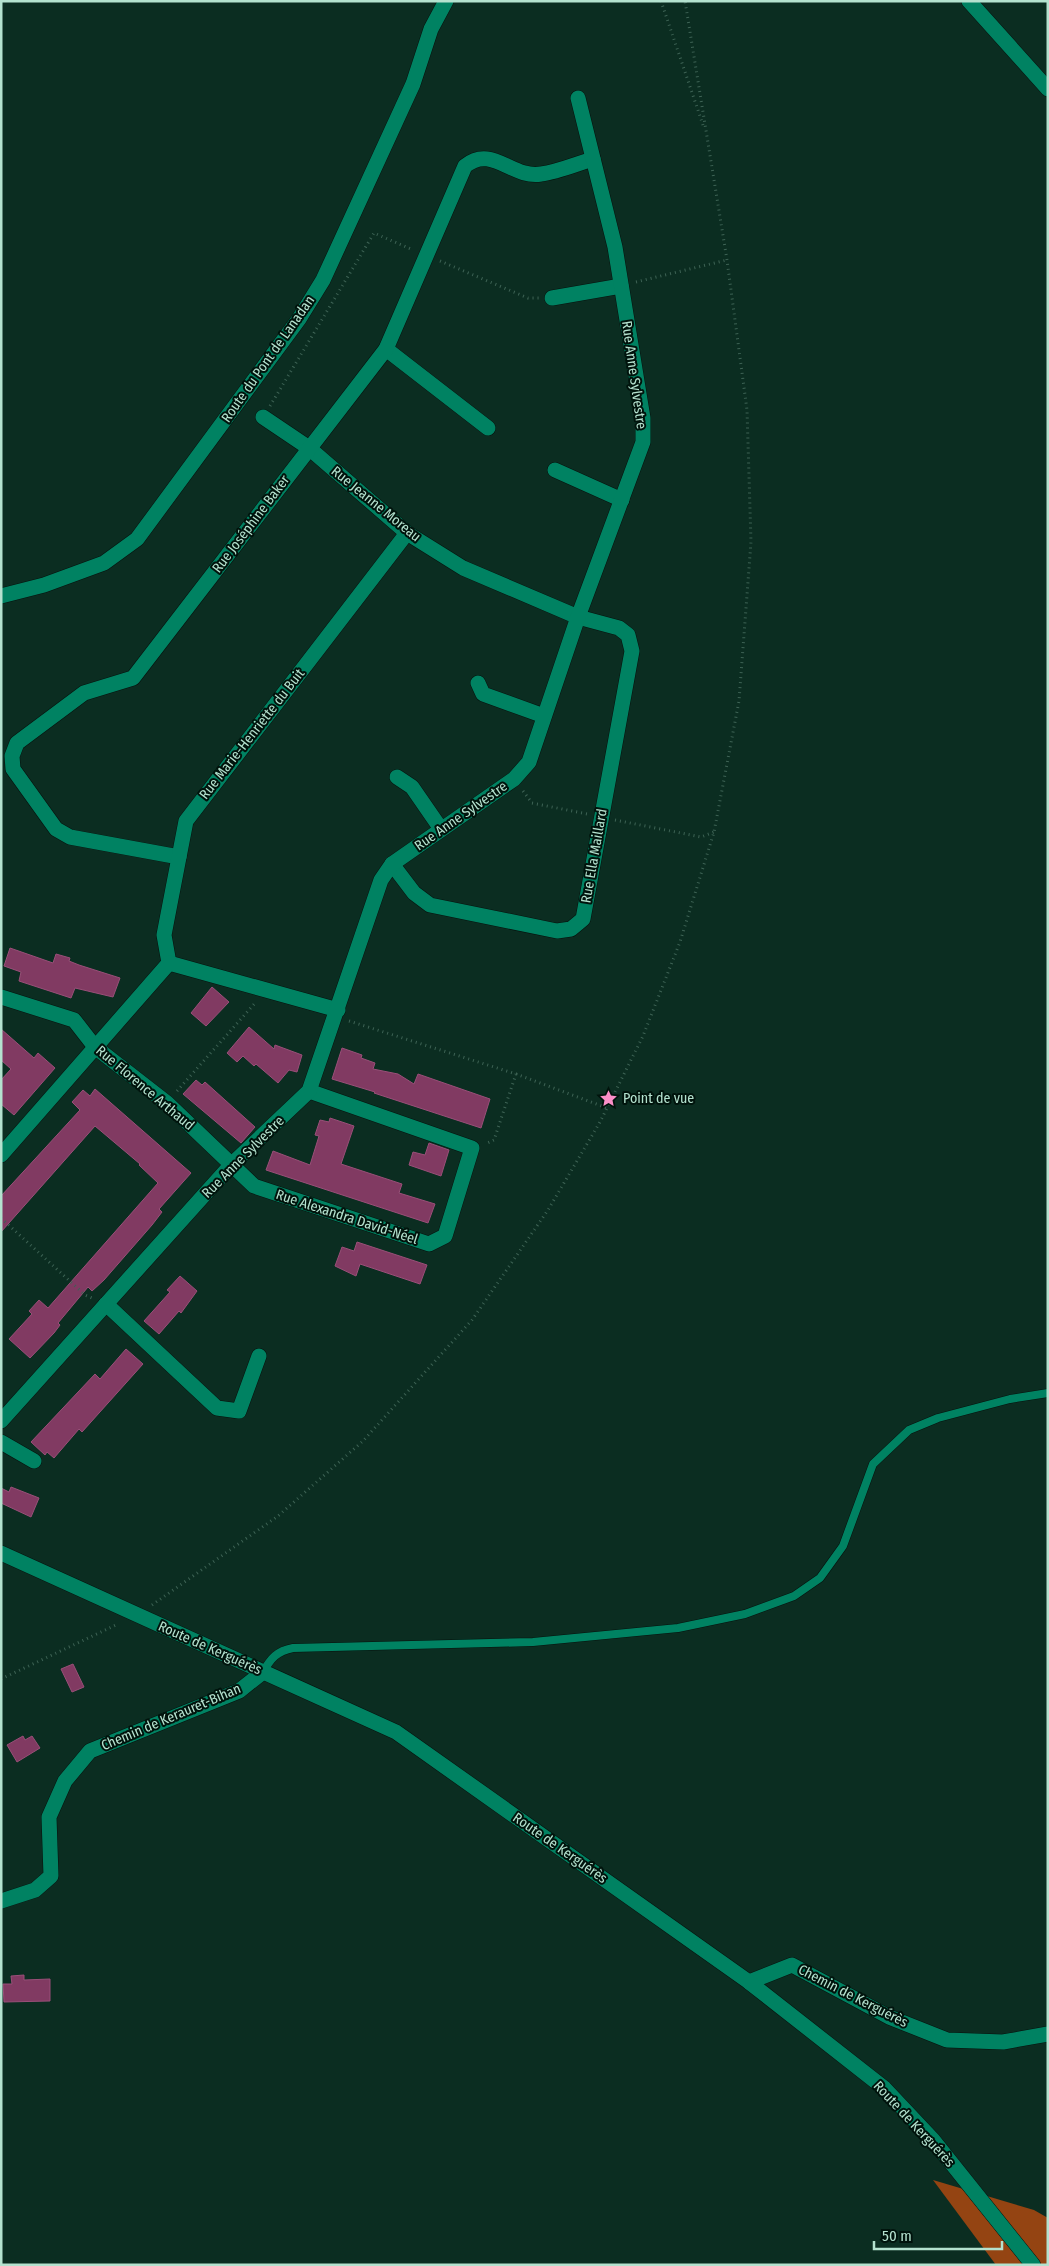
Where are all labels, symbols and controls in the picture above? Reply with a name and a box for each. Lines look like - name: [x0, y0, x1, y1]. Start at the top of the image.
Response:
- street label: Route du Pont de Lanadan: [218, 292, 318, 426]
- street label: Rue Anne Sylvestre: [618, 320, 650, 430]
- street label: Rue Jeanne Moreau: [328, 463, 424, 545]
- street label: Rue Joséphine Baker: [209, 472, 293, 576]
- street label: Rue Marie-Henriette du Buit: [196, 665, 308, 803]
- street label: Rue Anne Sylvestre: [411, 778, 511, 854]
- street label: Rue Ella Maillard: [577, 807, 611, 905]
- street label: Rue Florence Arthaud: [93, 1042, 197, 1134]
- place icon: Point de vue: [599, 1088, 619, 1108]
- place label: Point de vue: [623, 1090, 694, 1107]
- street label: Rue Anne Sylvestre: [198, 1112, 288, 1202]
- street label: Rue Alexandra David-Néel: [274, 1186, 420, 1248]
- street label: Route de Kerguérès: [156, 1618, 264, 1678]
- street label: Chemin de Kerauret-Bihan: [99, 1680, 243, 1754]
- street label: Route de Kerguérès: [510, 1809, 610, 1887]
- street label: Chemin de Kerguérès: [795, 1961, 911, 2031]
- street label: Route de Kerguérès: [870, 2078, 958, 2170]
- scale bar: [874, 2218, 1002, 2250]
- text: 50 m: [882, 2227, 912, 2245]

